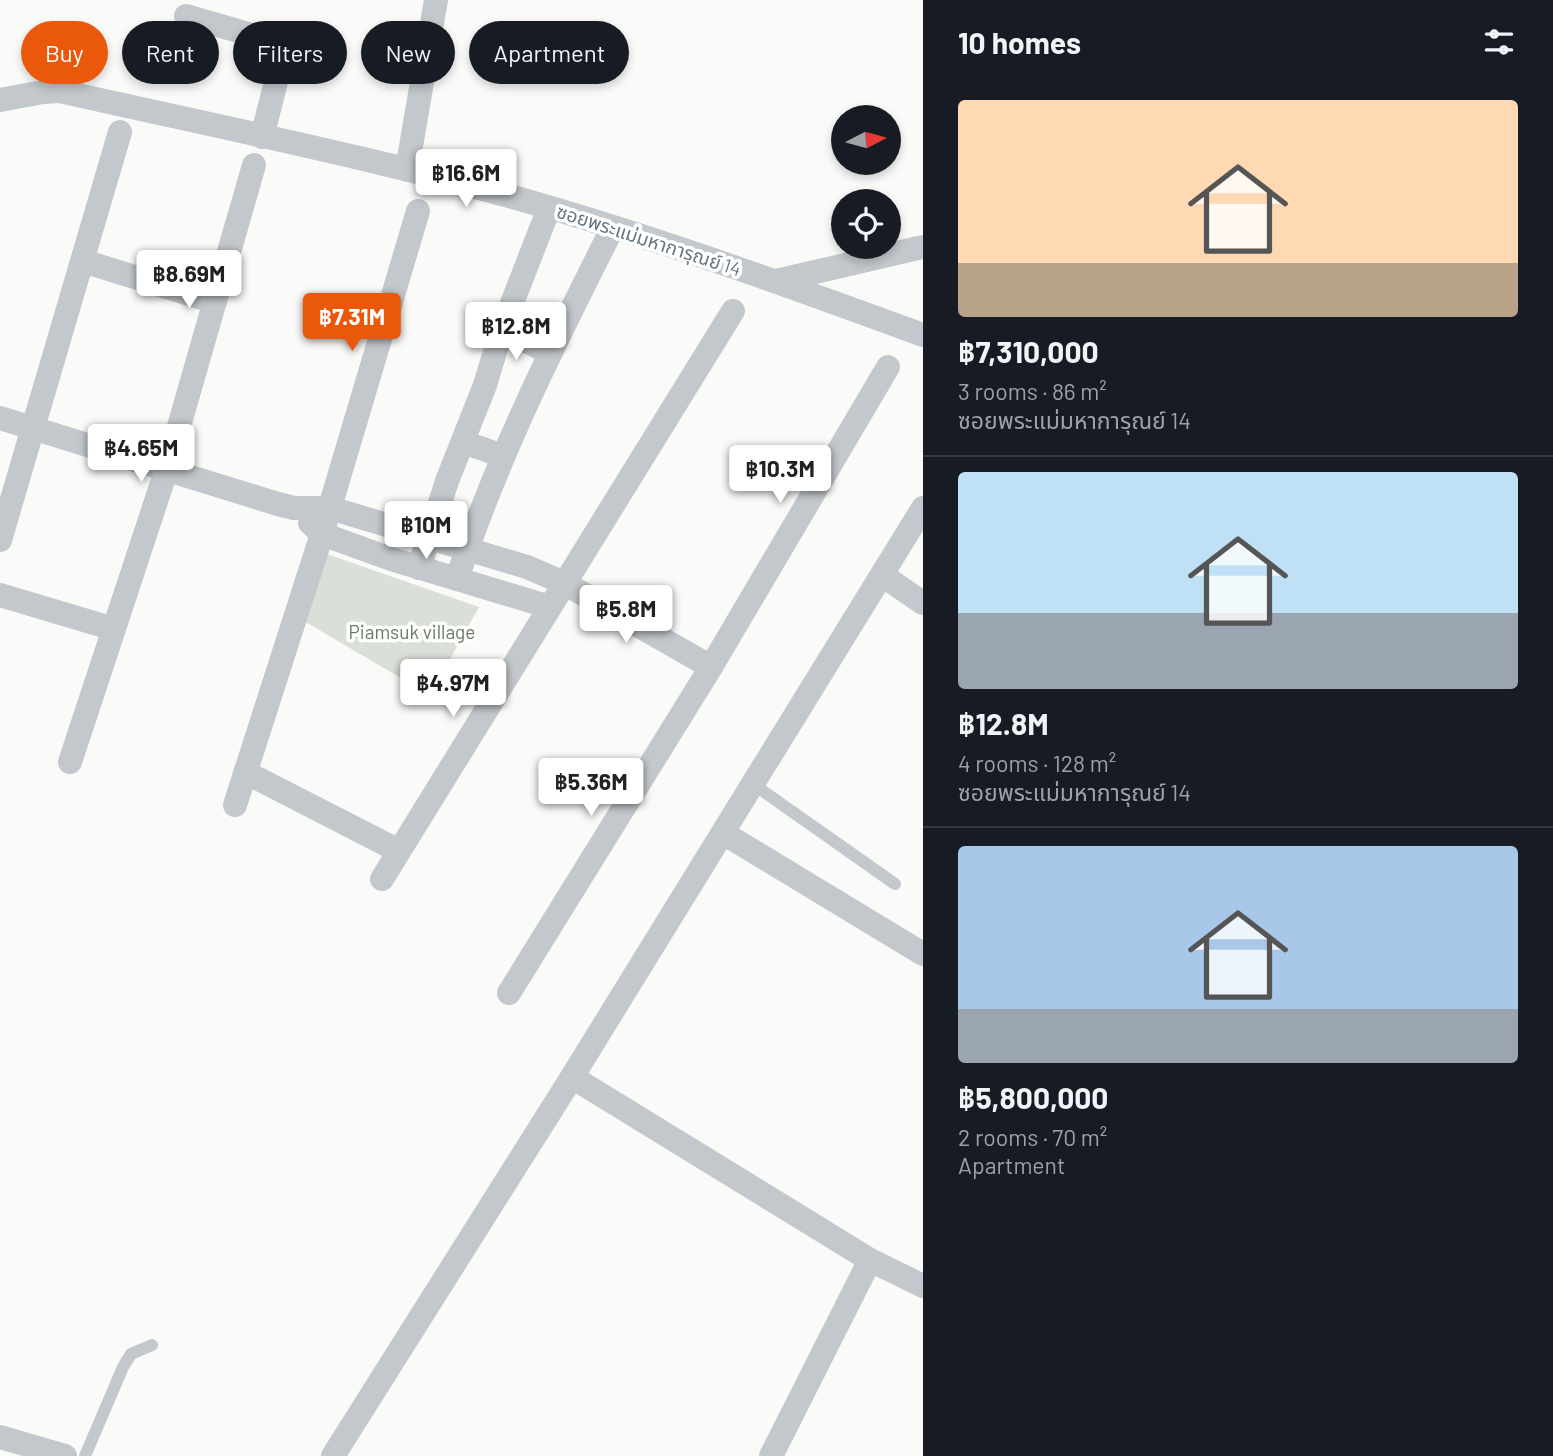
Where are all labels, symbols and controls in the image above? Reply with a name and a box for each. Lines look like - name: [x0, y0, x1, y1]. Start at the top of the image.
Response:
- chip: Buy: [21, 21, 108, 84]
- chip: Rent: [122, 21, 219, 84]
- chip: Filters: [233, 21, 347, 84]
- chip: New: [361, 21, 455, 84]
- chip: Apartment: [469, 21, 629, 84]
- icon: filters: [1480, 23, 1518, 61]
- text: 10 homes: [958, 24, 1081, 60]
- north arrow: [831, 105, 901, 175]
- map controls: [831, 105, 901, 259]
- icon: home: [1175, 146, 1301, 272]
- pin: ฿16.6M: [409, 150, 523, 209]
- text: ฿16.6M: [432, 158, 500, 186]
- button: locate: [831, 189, 901, 259]
- street label: ซอยพระแม่มหาการุณย์ 14: [554, 199, 744, 281]
- pin: ฿8.69M: [132, 250, 246, 310]
- text: ฿8.69M: [152, 259, 226, 287]
- pin: ฿7.31M: [295, 294, 409, 353]
- text: ฿7.31M: [319, 302, 385, 330]
- pin: ฿12.8M: [459, 302, 573, 362]
- text: ฿12.8M: [481, 311, 551, 339]
- text: ฿7,310,000: [958, 333, 1099, 369]
- text: 3 rooms · 86 m²: [958, 377, 1107, 405]
- text: ซอยพระแม่มหาการุณย์ 14: [958, 406, 1191, 434]
- pin: ฿4.65M: [84, 424, 198, 484]
- text: ฿4.65M: [104, 433, 178, 461]
- pin: ฿10.3M: [723, 446, 837, 505]
- text: ฿10.3M: [745, 454, 815, 482]
- pin: ฿10M: [385, 502, 467, 561]
- text: ฿10M: [400, 510, 452, 538]
- icon: home: [1175, 518, 1301, 644]
- pin: ฿5.8M: [577, 586, 675, 645]
- text: ฿5.8M: [596, 594, 656, 622]
- park label: Piamsuk village: [349, 620, 475, 643]
- pin: ฿4.97M: [396, 660, 510, 719]
- text: ฿4.97M: [416, 668, 490, 696]
- text: ฿12.8M: [958, 705, 1049, 741]
- text: 4 rooms · 128 m²: [958, 749, 1116, 777]
- pin: ฿5.36M: [534, 758, 648, 818]
- text: ฿5.36M: [554, 767, 628, 795]
- text: ซอยพระแม่มหาการุณย์ 14: [958, 778, 1191, 806]
- icon: home: [1175, 892, 1301, 1018]
- text: ฿5,800,000: [958, 1079, 1108, 1115]
- text: 2 rooms · 70 m²: [958, 1123, 1107, 1151]
- text: Apartment: [958, 1151, 1065, 1179]

